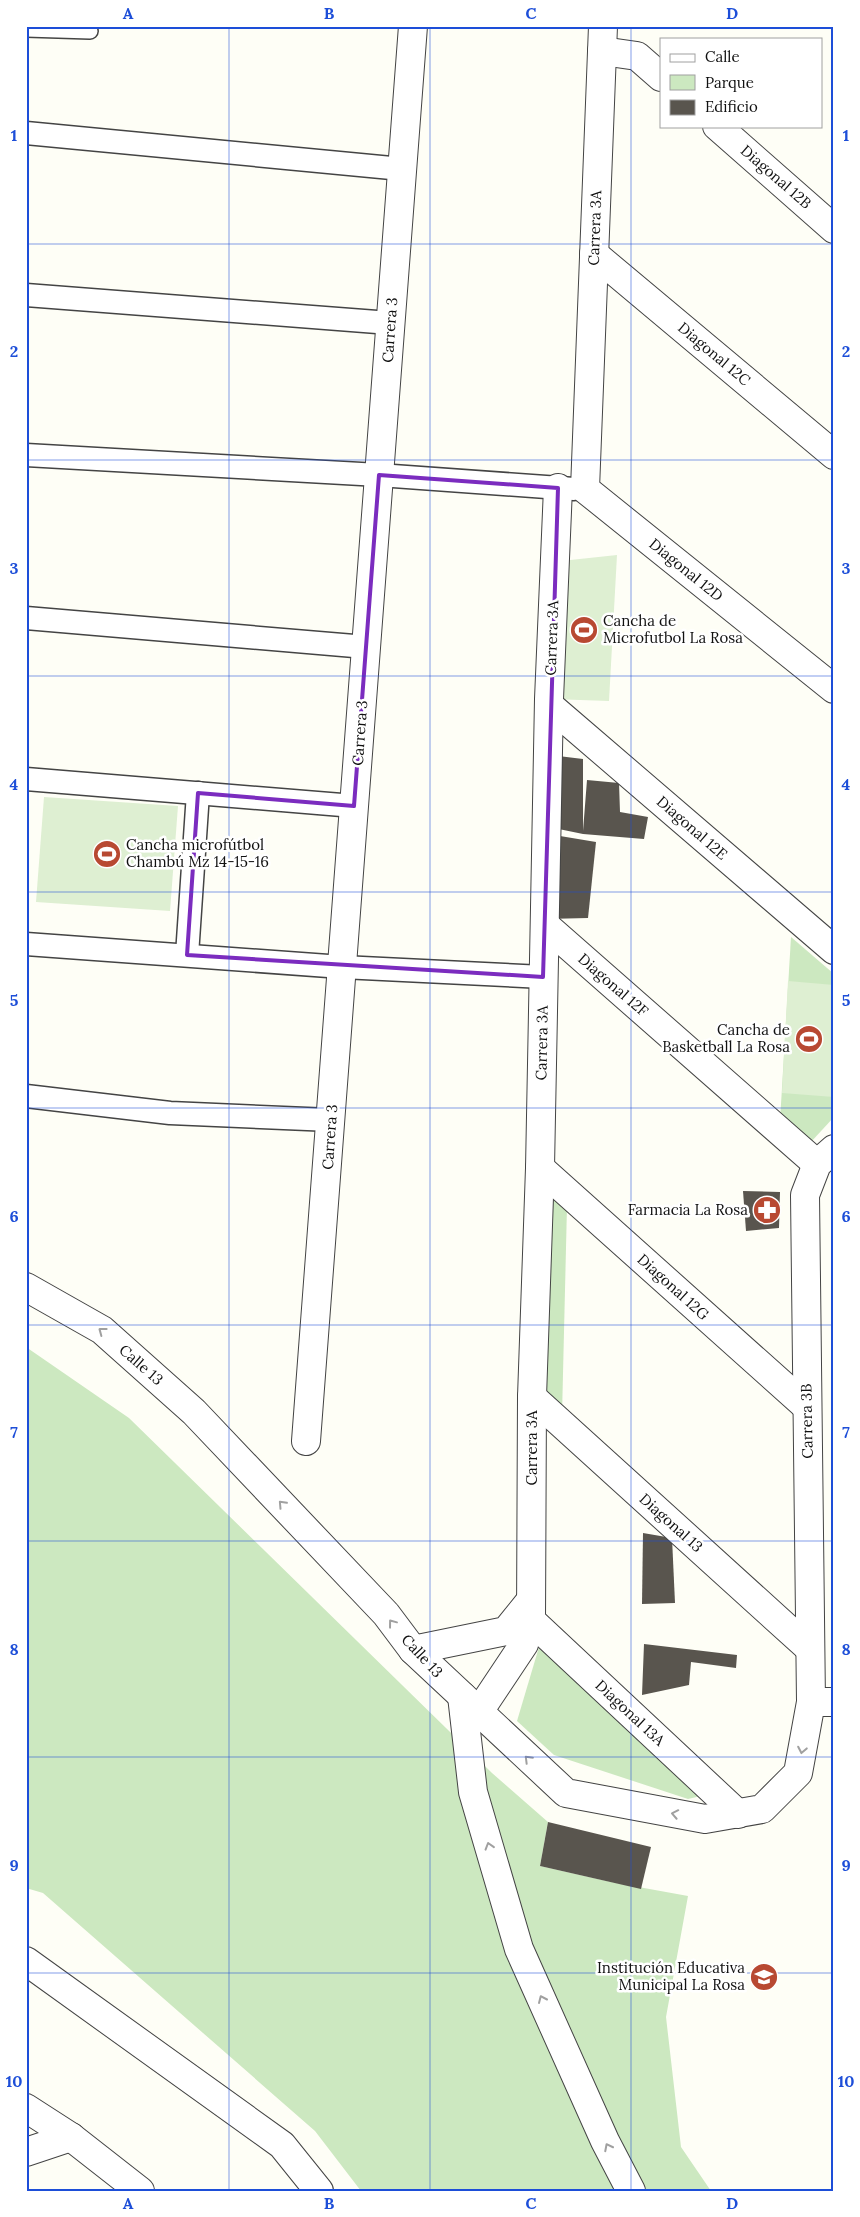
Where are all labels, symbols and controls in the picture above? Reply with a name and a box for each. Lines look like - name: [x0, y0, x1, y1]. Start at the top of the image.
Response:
- text: A: [123, 3, 134, 23]
- text: B: [324, 3, 335, 23]
- text: C: [525, 3, 537, 23]
- text: D: [726, 3, 738, 23]
- legend: [660, 38, 822, 128]
- text: Calle: [705, 47, 740, 66]
- text: Parque: [705, 73, 754, 92]
- text: Edificio: [705, 97, 758, 116]
- text: 1: [11, 125, 17, 145]
- text: 1: [843, 125, 849, 145]
- street label: Diagonal 12B: [737, 141, 816, 213]
- street label: Carrera 3A: [584, 190, 605, 266]
- street label: Carrera 3: [378, 297, 401, 363]
- street label: Diagonal 12C: [674, 318, 755, 390]
- text: 2: [10, 341, 18, 361]
- text: 2: [842, 341, 850, 361]
- street label: Diagonal 12D: [645, 534, 727, 605]
- text: 3: [10, 558, 19, 578]
- text: 3: [842, 558, 851, 578]
- street label: Carrera 3A: [541, 600, 562, 676]
- place label: Cancha de Microfutbol La Rosa: [603, 611, 743, 647]
- sports icon: Cancha de Microfutbol La Rosa: [569, 615, 599, 645]
- street label: Carrera 3: [348, 700, 371, 766]
- text: 4: [10, 774, 19, 794]
- text: 4: [842, 774, 851, 794]
- street label: Diagonal 12E: [653, 792, 732, 864]
- place label: Cancha microfútbol Chambú Mz 14-15-16: [126, 835, 269, 871]
- sports icon: Cancha microfútbol Chambú Mz 14-15-16: [92, 839, 122, 869]
- street label: Diagonal 12F: [574, 949, 652, 1020]
- text: 5: [10, 990, 19, 1010]
- text: 5: [842, 990, 851, 1010]
- street label: Carrera 3A: [531, 1005, 552, 1081]
- place label: Cancha de Basketball La Rosa: [662, 1020, 790, 1056]
- sports icon: Cancha de Basketball La Rosa: [794, 1024, 824, 1054]
- street label: Carrera 3: [318, 1104, 341, 1170]
- pharmacy icon: Farmacia La Rosa: [752, 1195, 782, 1225]
- place label: Farmacia La Rosa: [628, 1200, 748, 1219]
- text: 6: [9, 1206, 19, 1226]
- text: 6: [841, 1206, 851, 1226]
- street label: Diagonal 12G: [634, 1249, 714, 1324]
- one-way arrow: [98, 1328, 108, 1337]
- street label: Calle 13: [115, 1340, 167, 1389]
- street label: Carrera 3B: [796, 1383, 817, 1459]
- street label: Carrera 3A: [522, 1410, 541, 1486]
- text: 7: [10, 1422, 18, 1442]
- text: 7: [842, 1422, 850, 1442]
- street label: Diagonal 13: [636, 1489, 707, 1556]
- one-way arrow: [279, 1500, 288, 1509]
- one-way arrow: [390, 1620, 398, 1629]
- street label: Calle 13: [398, 1630, 447, 1681]
- text: 8: [9, 1639, 19, 1659]
- text: 8: [841, 1639, 851, 1659]
- street label: Diagonal 13A: [592, 1676, 670, 1750]
- one-way arrow: [797, 1745, 808, 1754]
- one-way arrow: [525, 1755, 534, 1764]
- one-way arrow: [671, 1809, 680, 1819]
- one-way arrow: [484, 1842, 494, 1850]
- text: 9: [9, 1855, 19, 1875]
- text: 9: [841, 1855, 851, 1875]
- place label: Institución Educativa Municipal La Rosa: [597, 1958, 745, 1994]
- school or university icon: Institución Educativa Municipal La Rosa: [749, 1962, 779, 1992]
- one-way arrow: [537, 1995, 548, 2004]
- text: 10: [6, 2071, 22, 2091]
- text: 10: [838, 2071, 854, 2091]
- one-way arrow: [604, 2144, 614, 2153]
- text: A: [123, 2193, 134, 2213]
- text: B: [324, 2193, 335, 2213]
- text: C: [525, 2193, 537, 2213]
- text: D: [726, 2193, 738, 2213]

